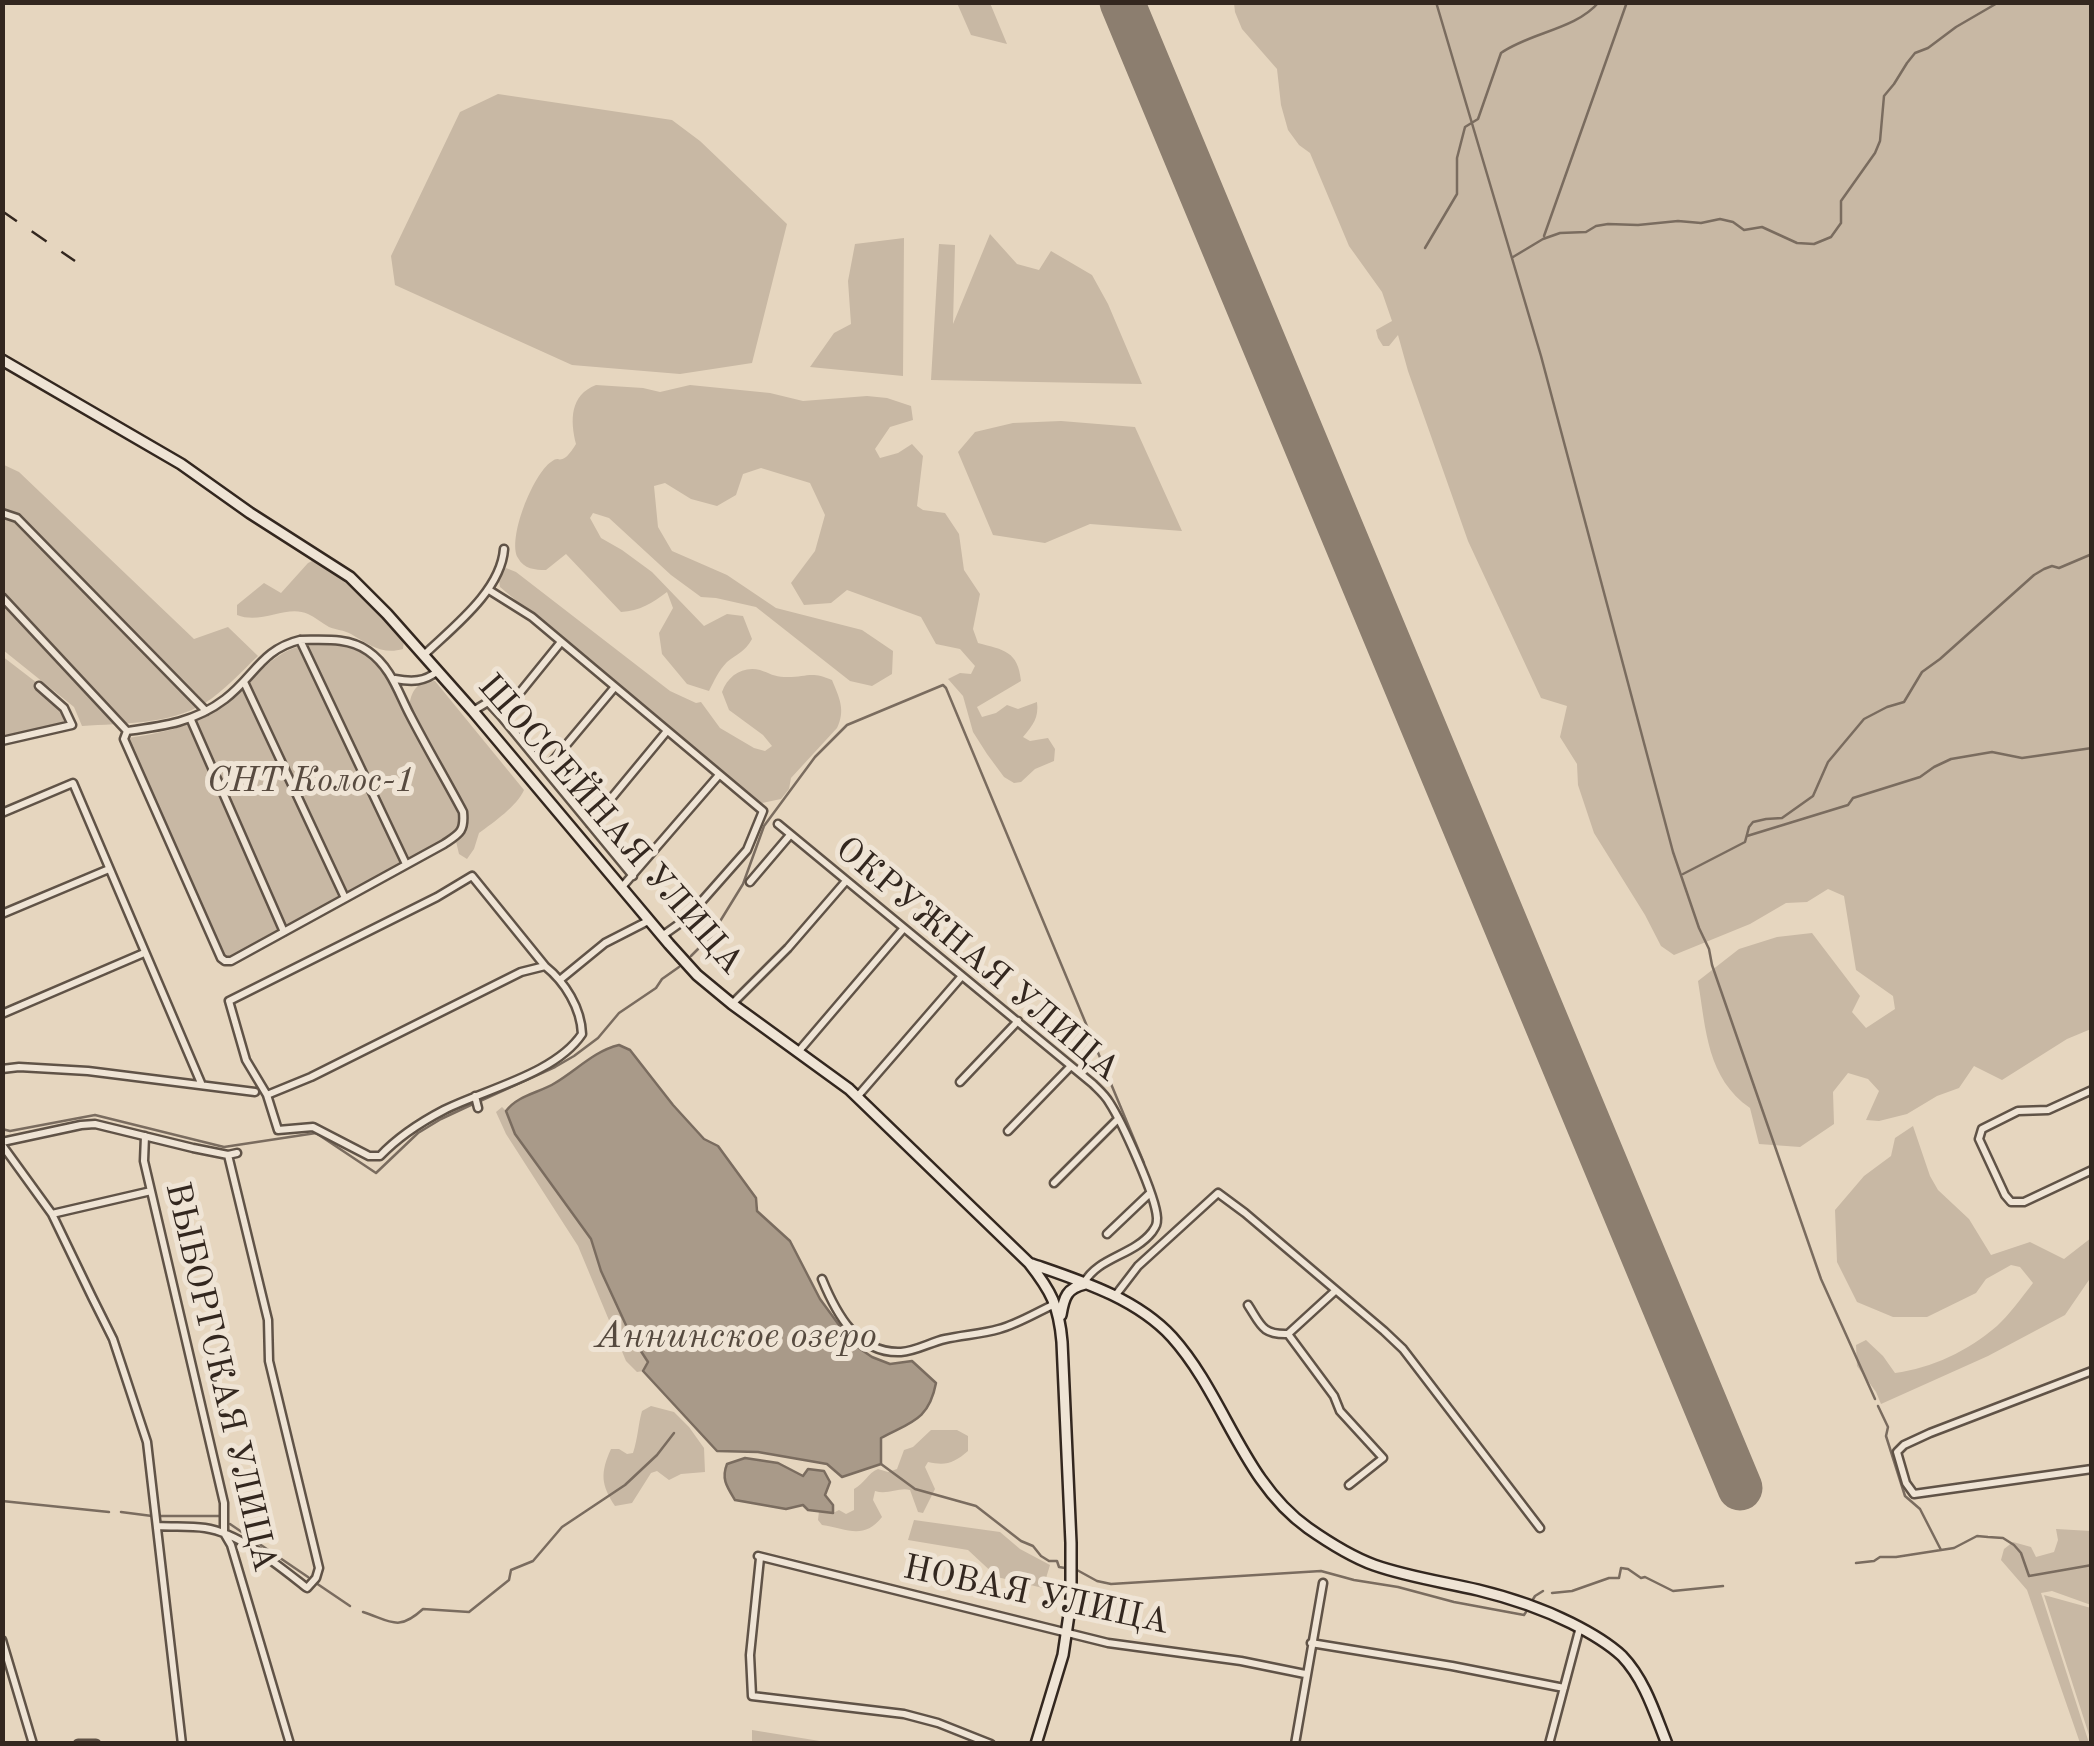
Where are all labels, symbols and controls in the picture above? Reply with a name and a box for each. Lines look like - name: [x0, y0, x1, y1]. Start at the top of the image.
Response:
- street label: ШОССЕЙНАЯ УЛИЦА: [468, 666, 752, 984]
- park label: СНТ Колос-1: [207, 761, 415, 803]
- street label: ОКРУЖНАЯ УЛИЦА: [826, 829, 1128, 1091]
- street label: ВЫБОРГСКАЯ УЛИЦА: [155, 1178, 285, 1576]
- water label: Аннинское озеро: [595, 1314, 877, 1360]
- street label: НОВАЯ УЛИЦА: [899, 1547, 1173, 1645]

